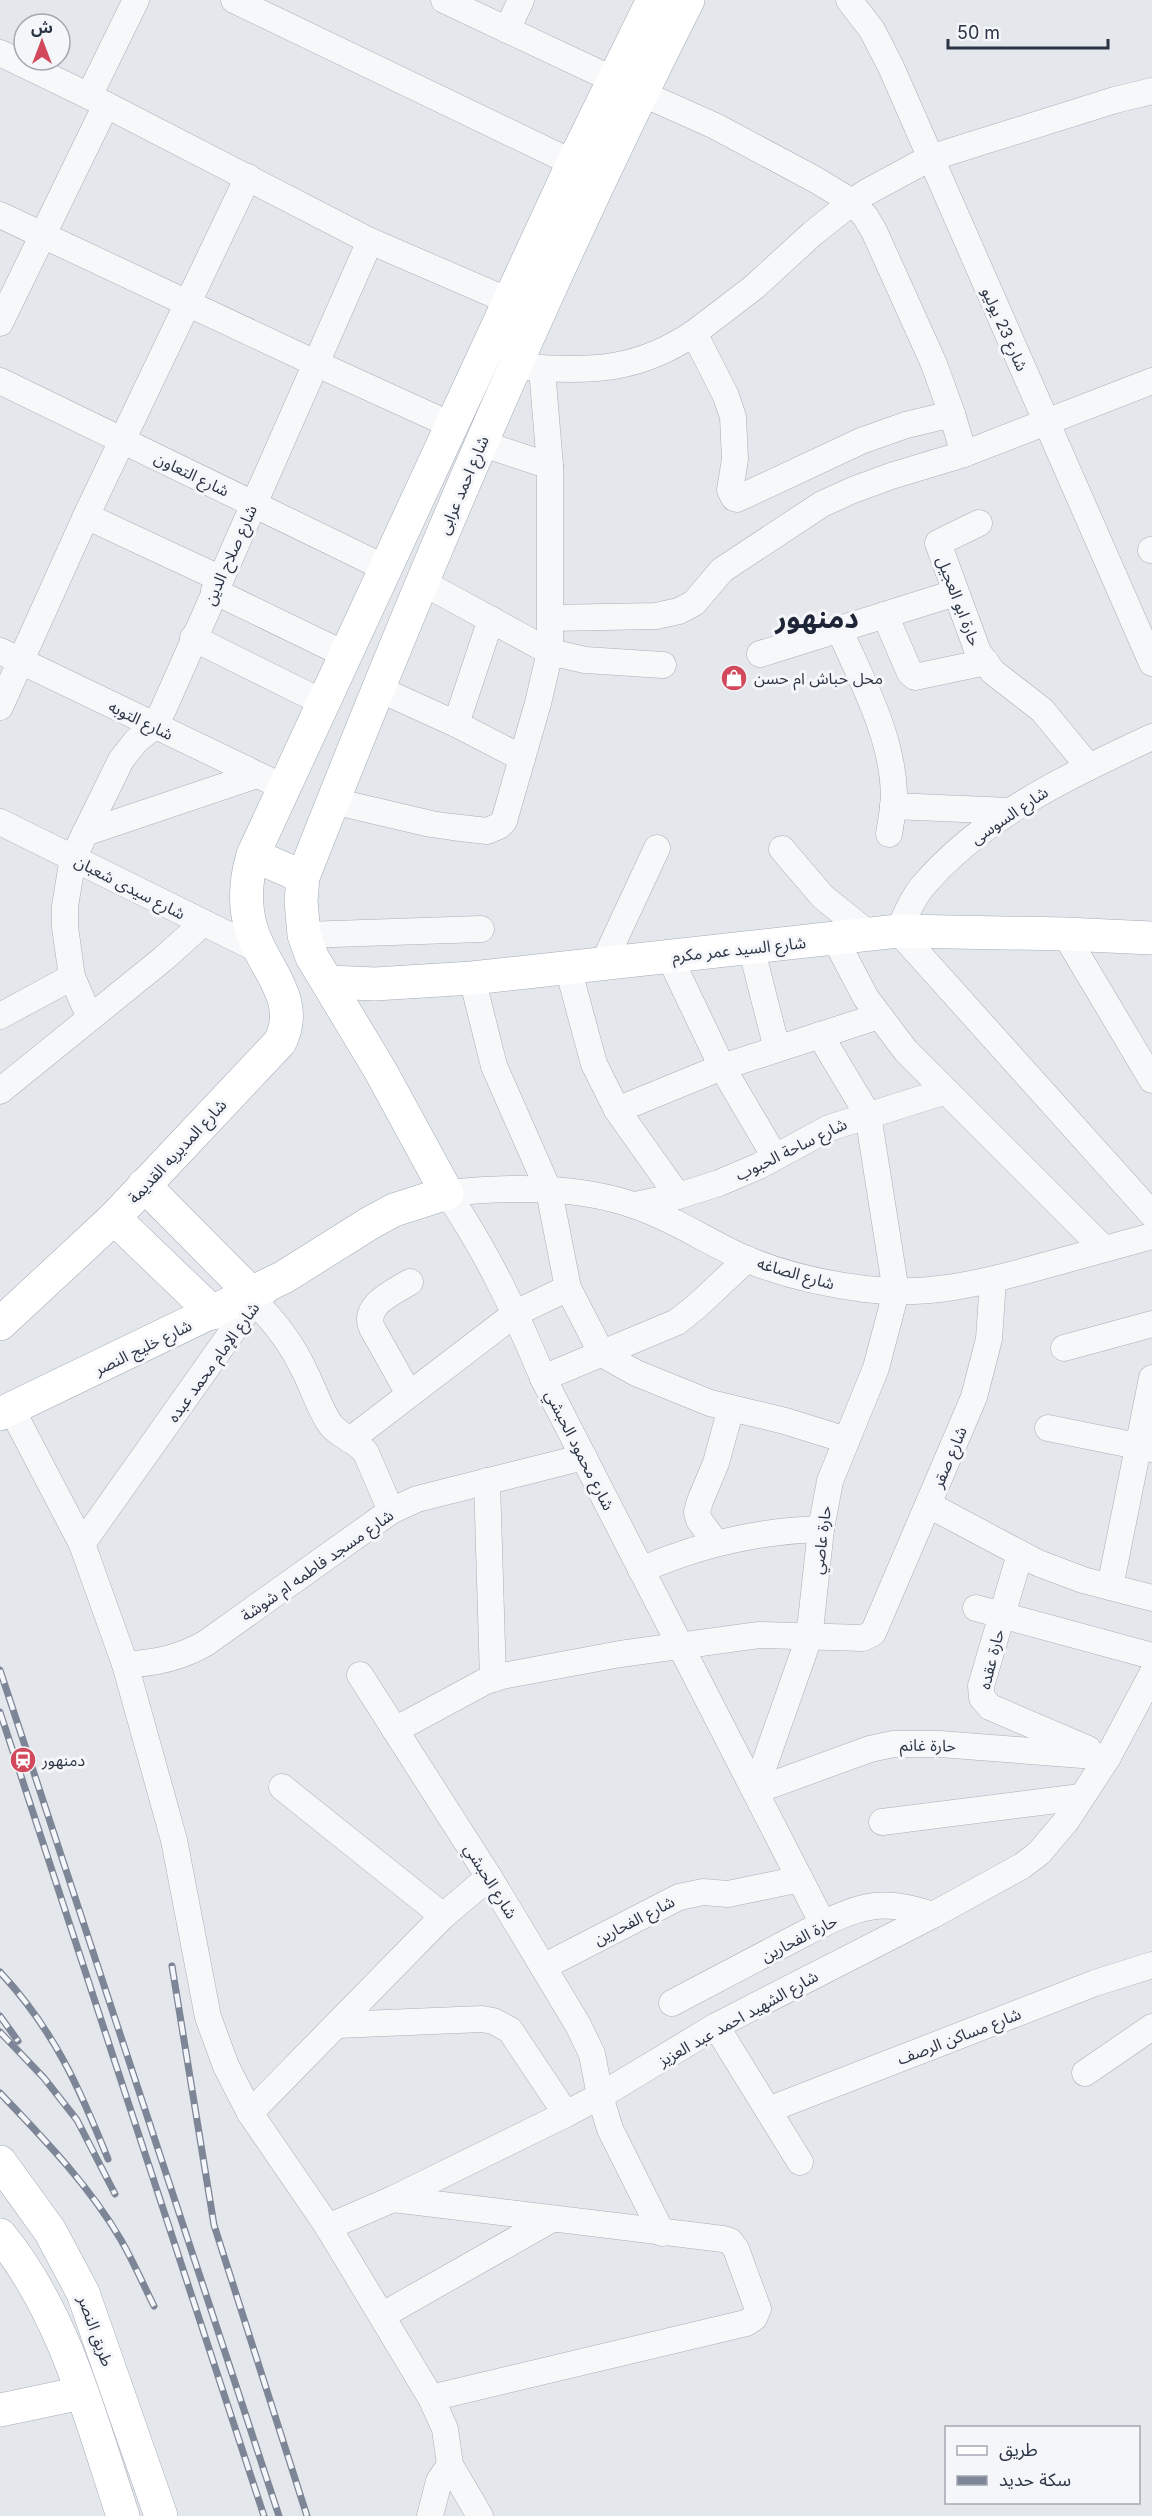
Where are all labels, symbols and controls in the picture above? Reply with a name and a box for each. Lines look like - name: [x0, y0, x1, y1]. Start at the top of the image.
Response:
- north arrow: [12, 12, 72, 72]
- scale bar: [948, 12, 1108, 50]
- text: ش: [31, 17, 53, 37]
- text: 50 m: [957, 22, 1000, 43]
- street label: شارع 23 يوليو: [975, 284, 1032, 375]
- street label: شارع احمد عرابى: [433, 433, 495, 538]
- street label: شارع التعاون: [150, 447, 233, 503]
- street label: شارع صلاح الدين: [199, 502, 264, 609]
- street label: حارة ابو العجيل: [933, 553, 985, 649]
- district label: دمنهور: [774, 601, 859, 635]
- shop icon: محل حباش ام حسن: [719, 663, 749, 693]
- place label: محل حباش ام حسن: [754, 668, 883, 691]
- street label: شارع التوبه: [104, 696, 177, 747]
- street label: شارع السوسى: [966, 782, 1053, 851]
- street label: شارع سيدى شعبان: [70, 851, 189, 926]
- street label: شارع السيد عمر مكرم: [671, 932, 807, 969]
- street label: شارع المديريه القديمة: [124, 1095, 233, 1209]
- street label: شارع ساحة الحبوب: [732, 1113, 851, 1187]
- street label: شارع الصاغه: [754, 1252, 837, 1296]
- street label: شارع الإمام محمد عبده: [163, 1298, 266, 1428]
- street label: شارع خليج النصر: [90, 1315, 196, 1382]
- street label: شارع محمود الحبشي: [538, 1387, 619, 1515]
- street label: شارع صقر: [927, 1423, 974, 1493]
- street label: حارة عاصي: [807, 1504, 838, 1576]
- street label: شارع مسجد فاطمه ام شوشة: [237, 1505, 399, 1628]
- street label: حارة عقده: [974, 1627, 1008, 1691]
- street label: حارة غانم: [900, 1735, 956, 1758]
- station icon: دمنهور: [8, 1745, 38, 1775]
- place label: دمنهور: [41, 1750, 85, 1770]
- street label: شارع الحبشي: [458, 1840, 522, 1924]
- street label: شارع الفحارين: [590, 1891, 679, 1952]
- street label: حارة الفحارين: [758, 1910, 840, 1966]
- street label: شارع الشهيد احمد عبد العزيز: [654, 1966, 823, 2073]
- street label: شارع مساكن الرصف: [894, 2003, 1025, 2072]
- street label: طريق النصر: [73, 2292, 118, 2370]
- legend: [945, 2426, 1140, 2504]
- text: طريق: [999, 2439, 1038, 2461]
- text: سكة حديد: [999, 2469, 1071, 2490]

